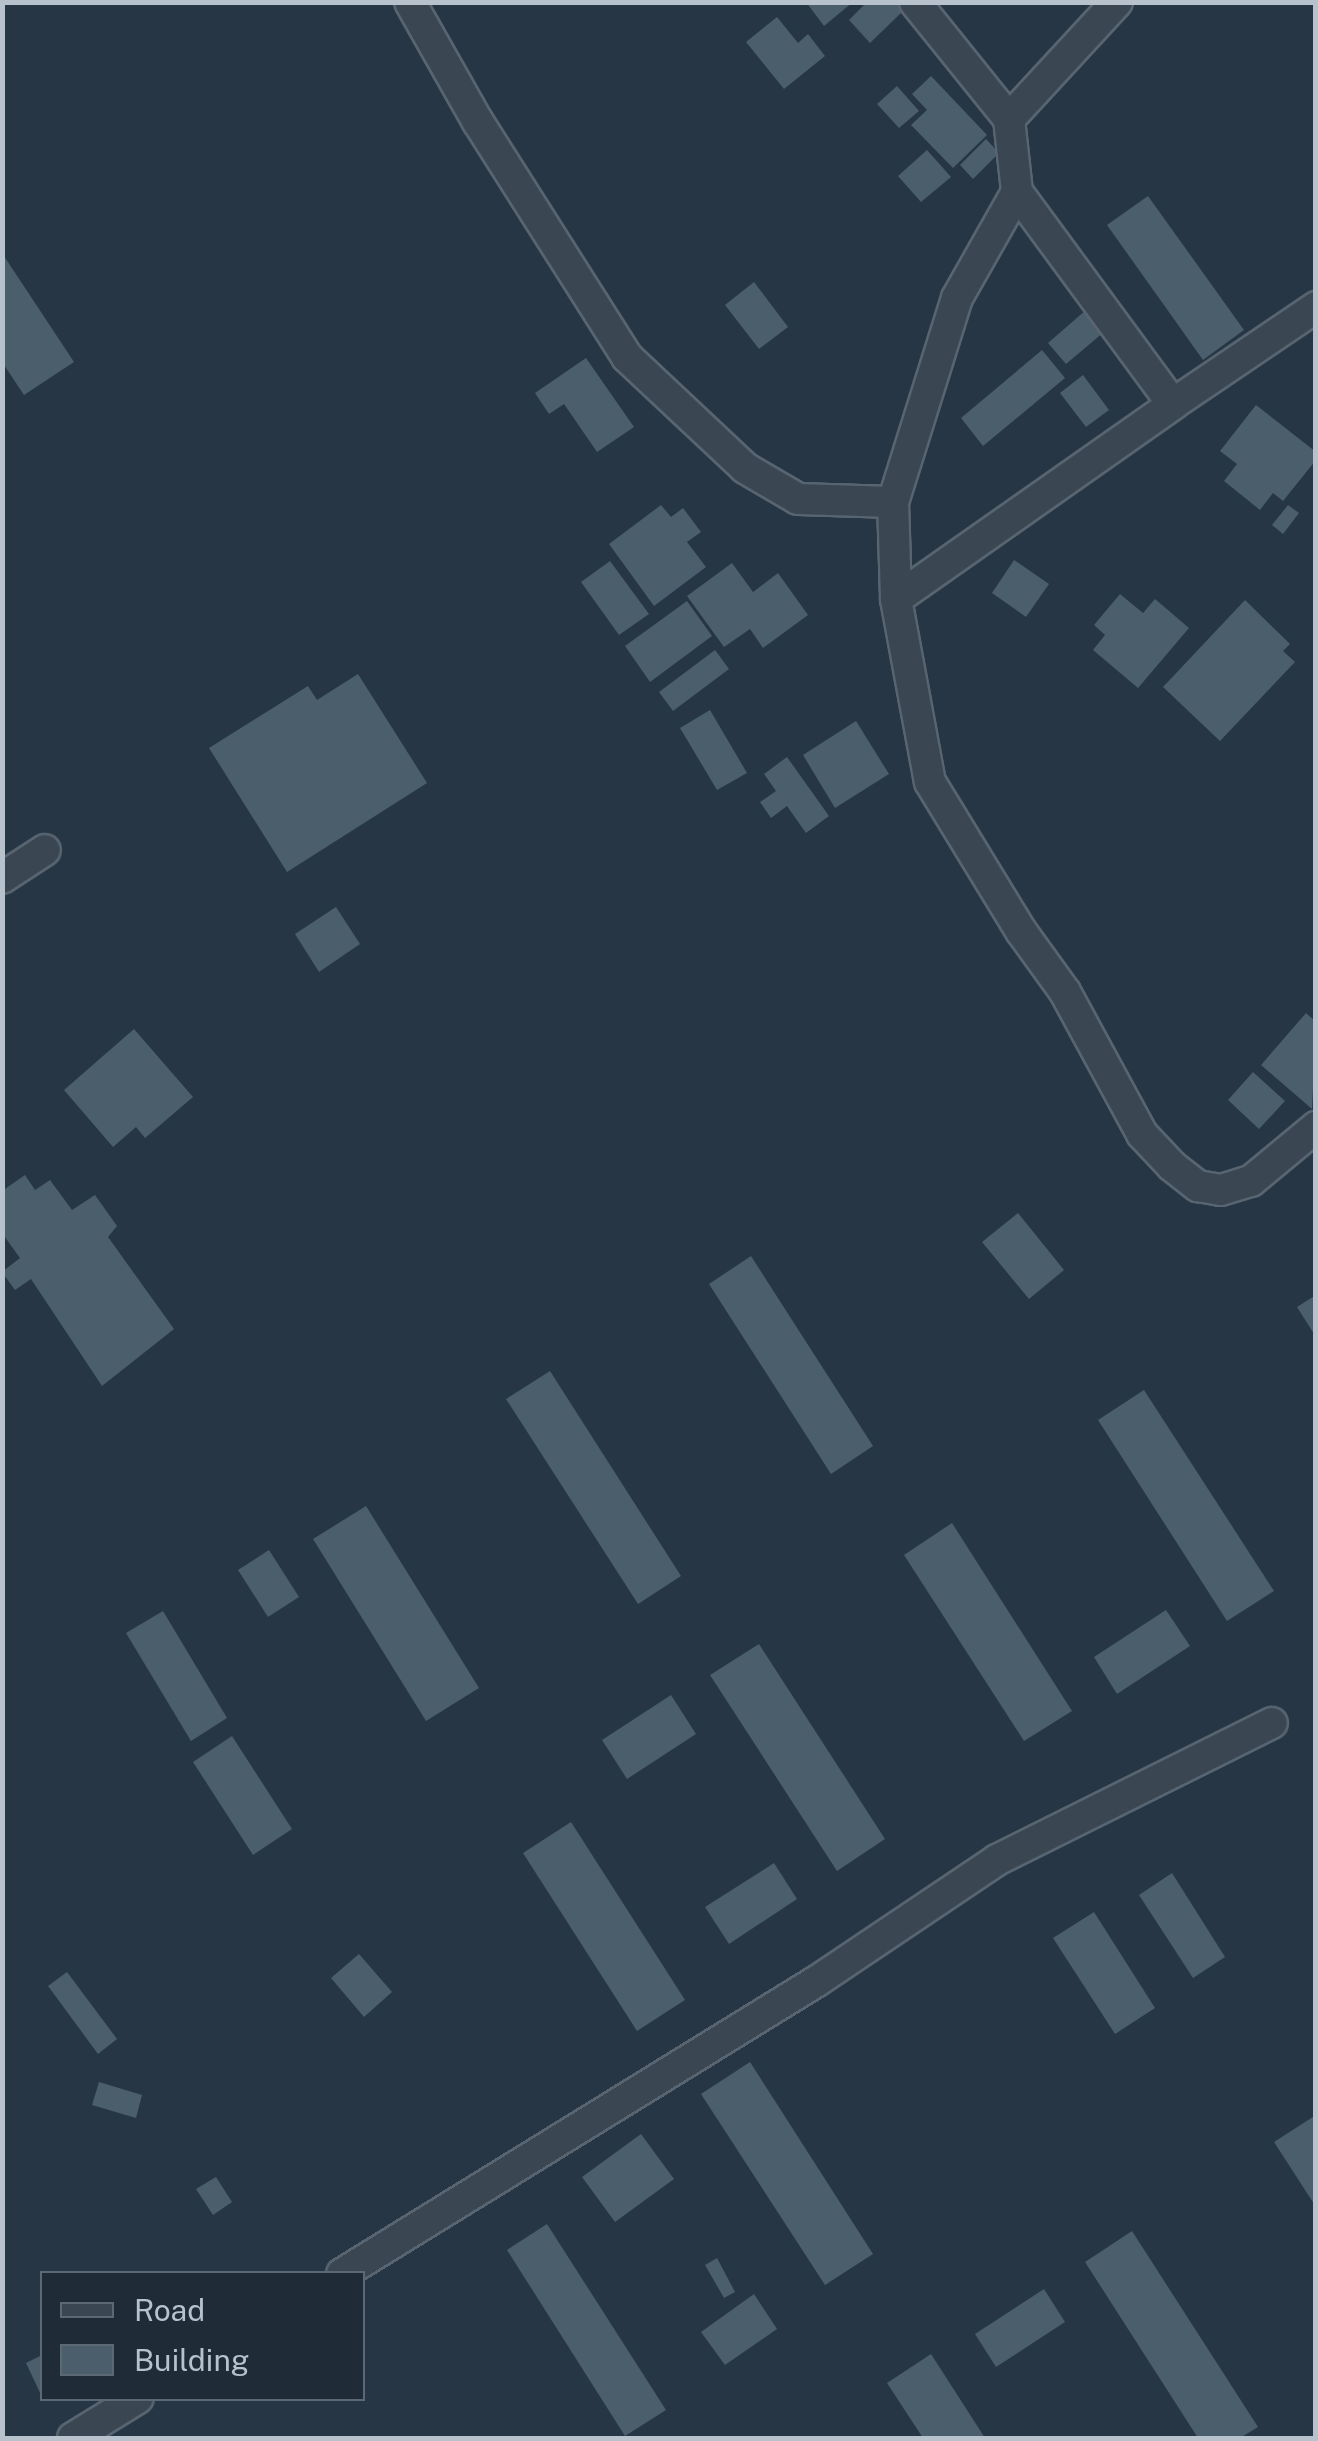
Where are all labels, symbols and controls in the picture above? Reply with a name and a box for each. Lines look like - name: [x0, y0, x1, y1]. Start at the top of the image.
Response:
- legend: [40, 2271, 365, 2401]
- text: Road: [134, 2292, 205, 2328]
- text: Building: [134, 2342, 249, 2378]

